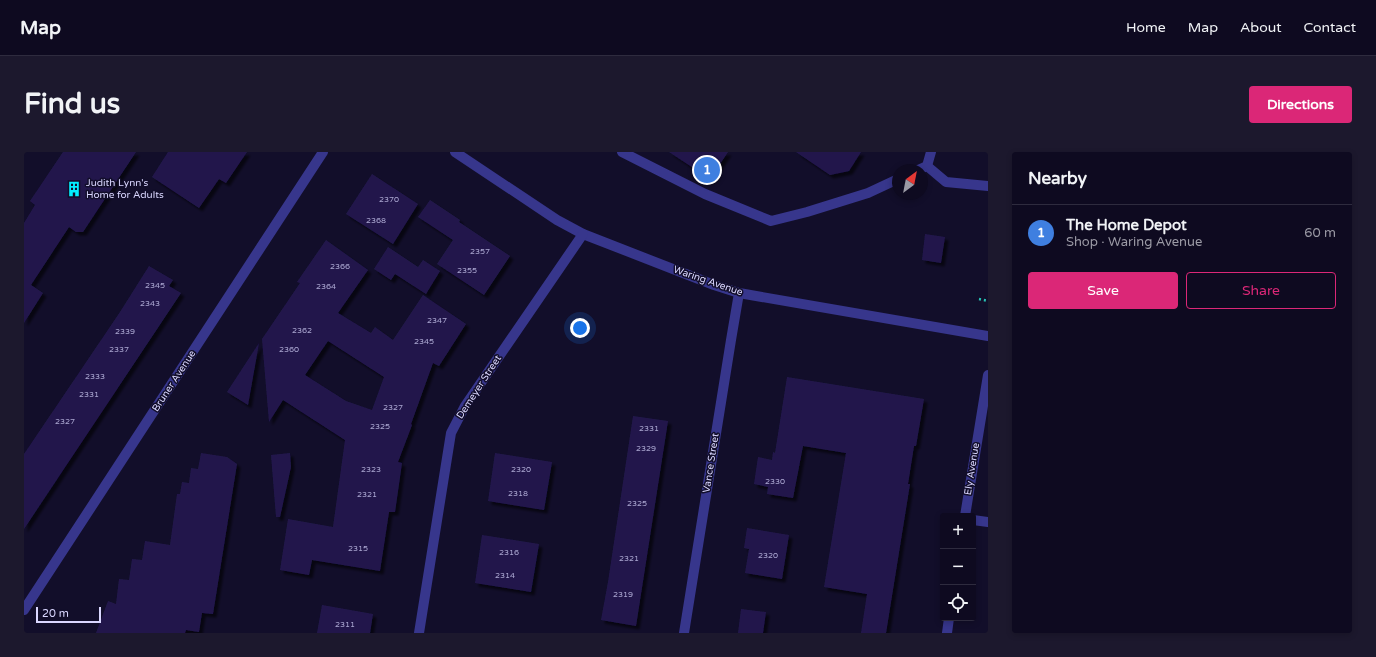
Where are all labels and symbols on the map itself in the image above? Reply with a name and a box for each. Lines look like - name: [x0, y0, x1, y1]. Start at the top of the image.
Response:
- pin: 1: [694, 155, 720, 185]
- north arrow: [892, 164, 928, 200]
- place label: Judith Lynn's Home for Adults: [86, 177, 164, 201]
- building icon: Judith Lynn's Home for Adults: [65, 180, 83, 198]
- house number: 2370: [379, 195, 399, 204]
- house number: 2368: [366, 216, 386, 225]
- house number: 2357: [470, 247, 490, 256]
- house number: 2366: [330, 262, 350, 271]
- street label: Waring Avenue: [672, 264, 745, 299]
- house number: 2355: [457, 266, 477, 275]
- house number: 2345: [145, 281, 165, 290]
- house number: 2364: [316, 282, 336, 291]
- house number: 2343: [140, 299, 160, 308]
- house number: 2347: [427, 316, 447, 325]
- your location: [570, 318, 590, 338]
- house number: 2362: [292, 326, 312, 335]
- house number: 2339: [115, 327, 135, 336]
- house number: 2345: [414, 337, 434, 346]
- house number: 2337: [109, 345, 129, 354]
- house number: 2360: [279, 345, 299, 354]
- street label: Bruner Avenue: [150, 348, 198, 414]
- street label: Demeyer Street: [454, 353, 504, 421]
- house number: 2333: [85, 372, 105, 381]
- house number: 2331: [79, 390, 99, 399]
- house number: 2327: [383, 403, 403, 412]
- house number: 2327: [55, 417, 75, 426]
- house number: 2325: [370, 422, 390, 431]
- house number: 2331: [639, 424, 659, 433]
- street label: Vance Street: [700, 432, 722, 494]
- street label: Ely Avenue: [962, 442, 982, 496]
- house number: 2329: [636, 444, 656, 453]
- house number: 2323: [361, 465, 381, 474]
- house number: 2320: [511, 465, 531, 474]
- house number: 2330: [765, 477, 785, 486]
- house number: 2318: [508, 489, 528, 498]
- house number: 2321: [357, 490, 377, 499]
- house number: 2325: [627, 499, 647, 508]
- house number: 2315: [348, 544, 368, 553]
- house number: 2316: [499, 548, 519, 557]
- house number: 2320: [758, 551, 778, 560]
- house number: 2321: [619, 554, 639, 563]
- house number: 2314: [495, 571, 515, 580]
- house number: 2319: [613, 590, 633, 599]
- scale bar: [36, 605, 101, 624]
- house number: 2311: [335, 620, 355, 629]

